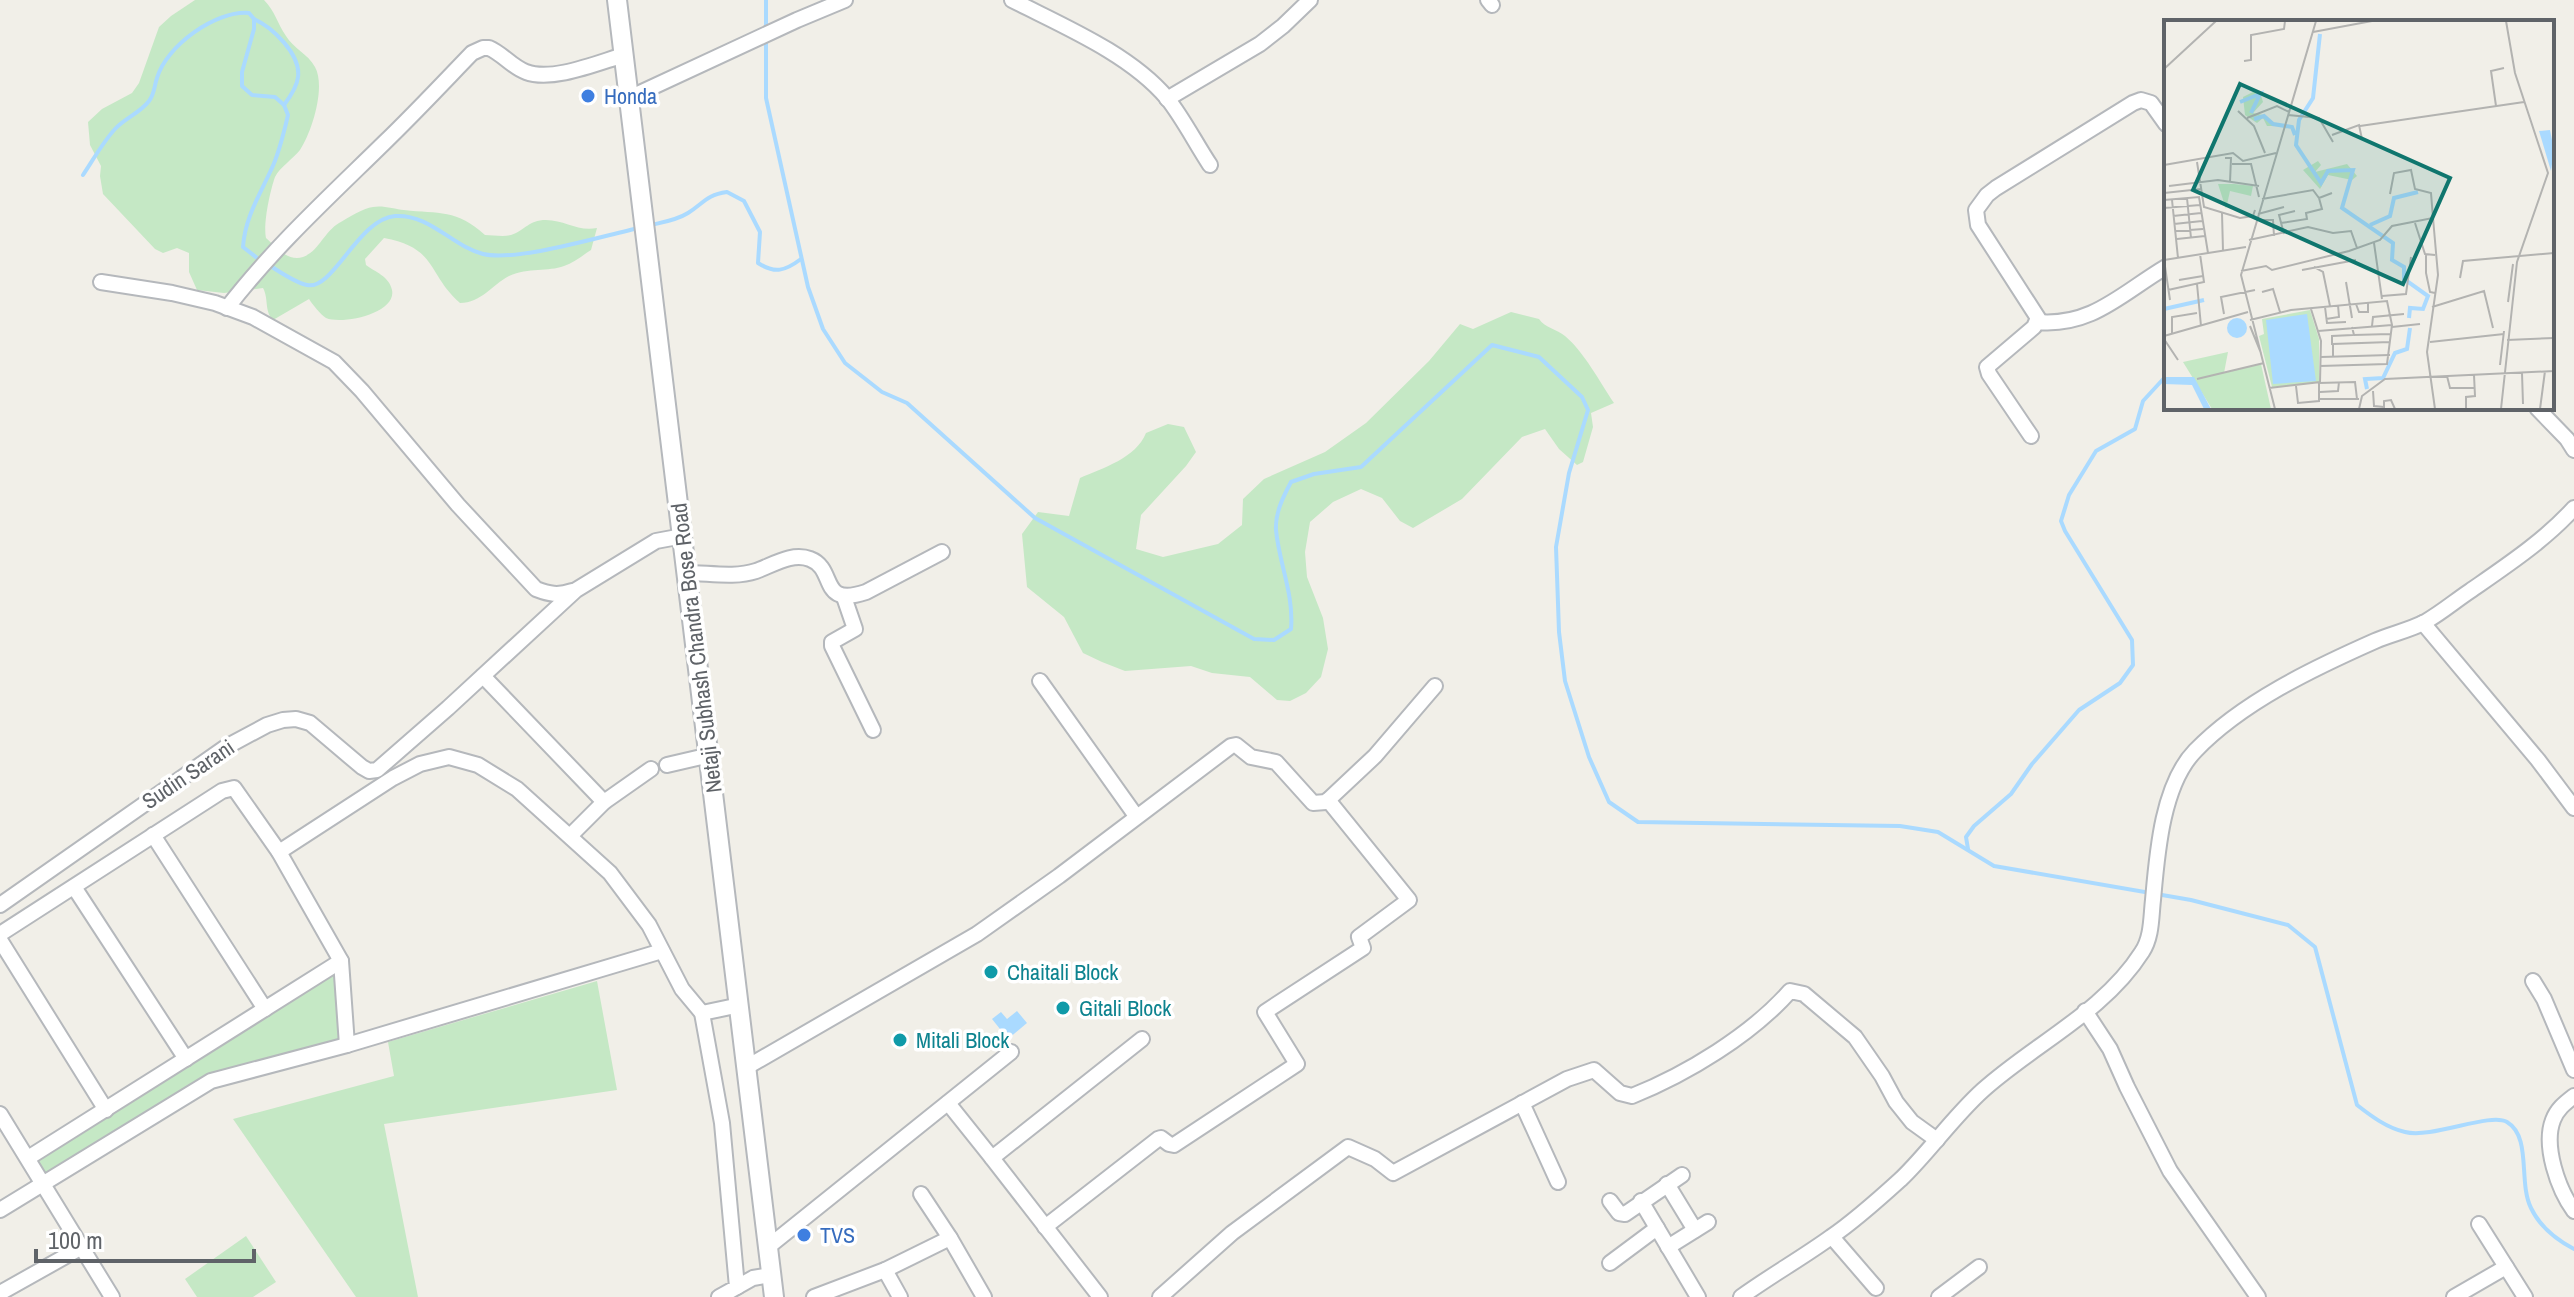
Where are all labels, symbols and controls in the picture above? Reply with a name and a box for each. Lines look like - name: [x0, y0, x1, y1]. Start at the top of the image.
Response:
- inset map: [2164, 20, 2554, 410]
- place label: Honda: [604, 81, 657, 111]
- marker: Honda: [579, 87, 597, 105]
- street label: Netaji Subhash Chandra Bose Road: [663, 501, 729, 795]
- street label: Sudin Sarani: [136, 732, 240, 816]
- place label: Chaitali Block: [1007, 957, 1119, 987]
- marker: Chaitali Block: [982, 963, 1000, 981]
- place label: Gitali Block: [1079, 993, 1172, 1023]
- marker: Gitali Block: [1054, 999, 1072, 1017]
- place label: Mitali Block: [916, 1025, 1010, 1055]
- marker: Mitali Block: [891, 1031, 909, 1049]
- scale bar: [36, 1213, 254, 1263]
- place label: TVS: [820, 1220, 855, 1250]
- text: 100 m: [48, 1224, 103, 1256]
- marker: TVS: [795, 1226, 813, 1244]

